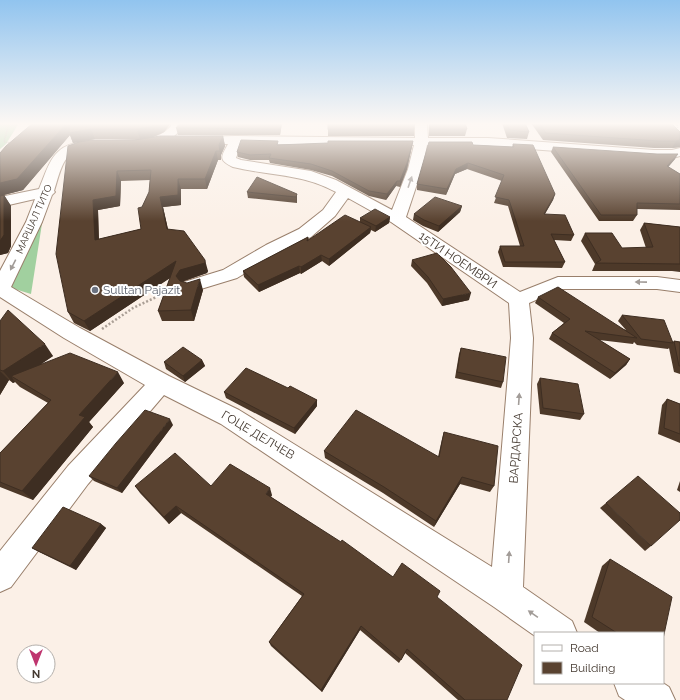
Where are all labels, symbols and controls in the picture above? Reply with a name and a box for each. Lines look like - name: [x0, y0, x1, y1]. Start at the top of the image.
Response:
- one-way arrow: [408, 176, 414, 188]
- street label: МАРШАЛ ТИТО: [14, 182, 54, 255]
- street label: 15ТИ НОЕМВРИ: [416, 229, 500, 291]
- one-way arrow: [10, 259, 16, 271]
- one-way arrow: [635, 279, 647, 286]
- place label: Sulltan Pajazit: [103, 283, 180, 297]
- marker: Sulltan Pajazit: [90, 285, 100, 295]
- one-way arrow: [515, 393, 522, 405]
- street label: ГОЦЕ ДЕЛЧЕВ: [219, 408, 297, 462]
- street label: ВАРДАРСКА: [507, 412, 525, 484]
- one-way arrow: [505, 551, 512, 563]
- one-way arrow: [528, 610, 538, 618]
- legend: [534, 632, 664, 684]
- text: Road: [570, 641, 599, 655]
- north arrow: [16, 644, 56, 684]
- text: Building: [570, 661, 616, 675]
- text: N: [32, 667, 40, 680]

